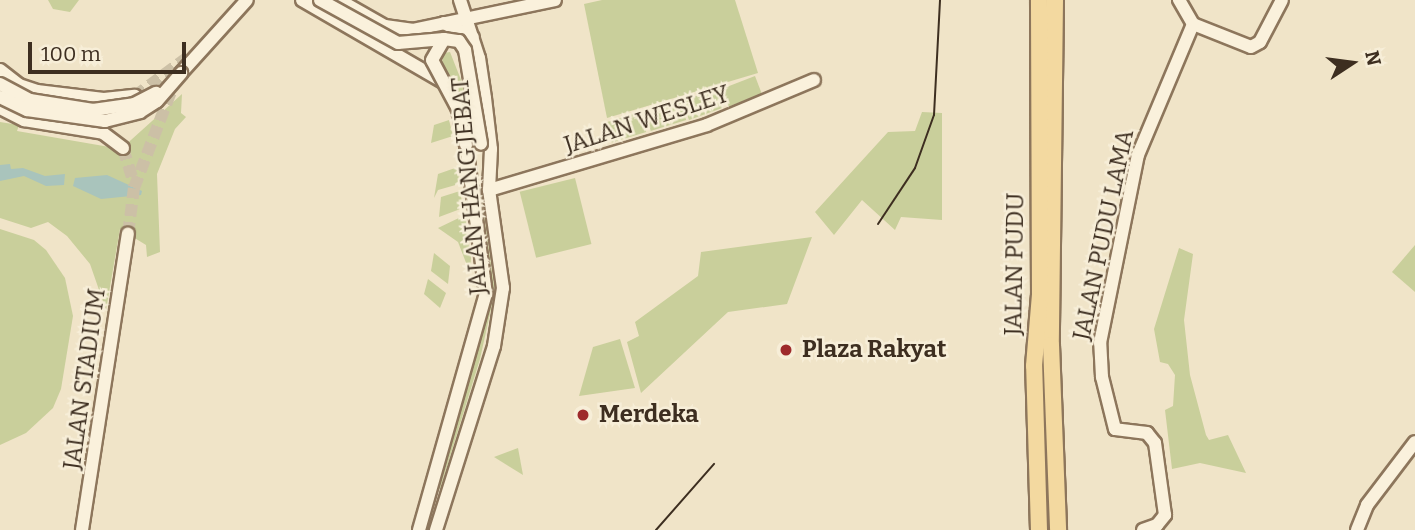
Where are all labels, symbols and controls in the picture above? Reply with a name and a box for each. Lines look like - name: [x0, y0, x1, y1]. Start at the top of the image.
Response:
- scale bar: [32, 28, 189, 72]
- north arrow: [1317, 28, 1387, 98]
- text: 100 m: [41, 41, 101, 67]
- text: N: [1360, 48, 1386, 68]
- street label: JALAN HANG JEBAT: [446, 76, 494, 296]
- street label: JALAN WESLEY: [561, 80, 733, 160]
- street label: JALAN PUDU LAMA: [1068, 127, 1140, 343]
- street label: JALAN PUDU: [999, 192, 1031, 336]
- street label: JALAN STADIUM: [58, 287, 112, 471]
- place label: Plaza Rakyat: [802, 336, 946, 364]
- marker: Plaza Rakyat: [776, 340, 796, 360]
- place label: Merdeka: [599, 401, 699, 429]
- marker: Merdeka: [573, 405, 593, 425]

